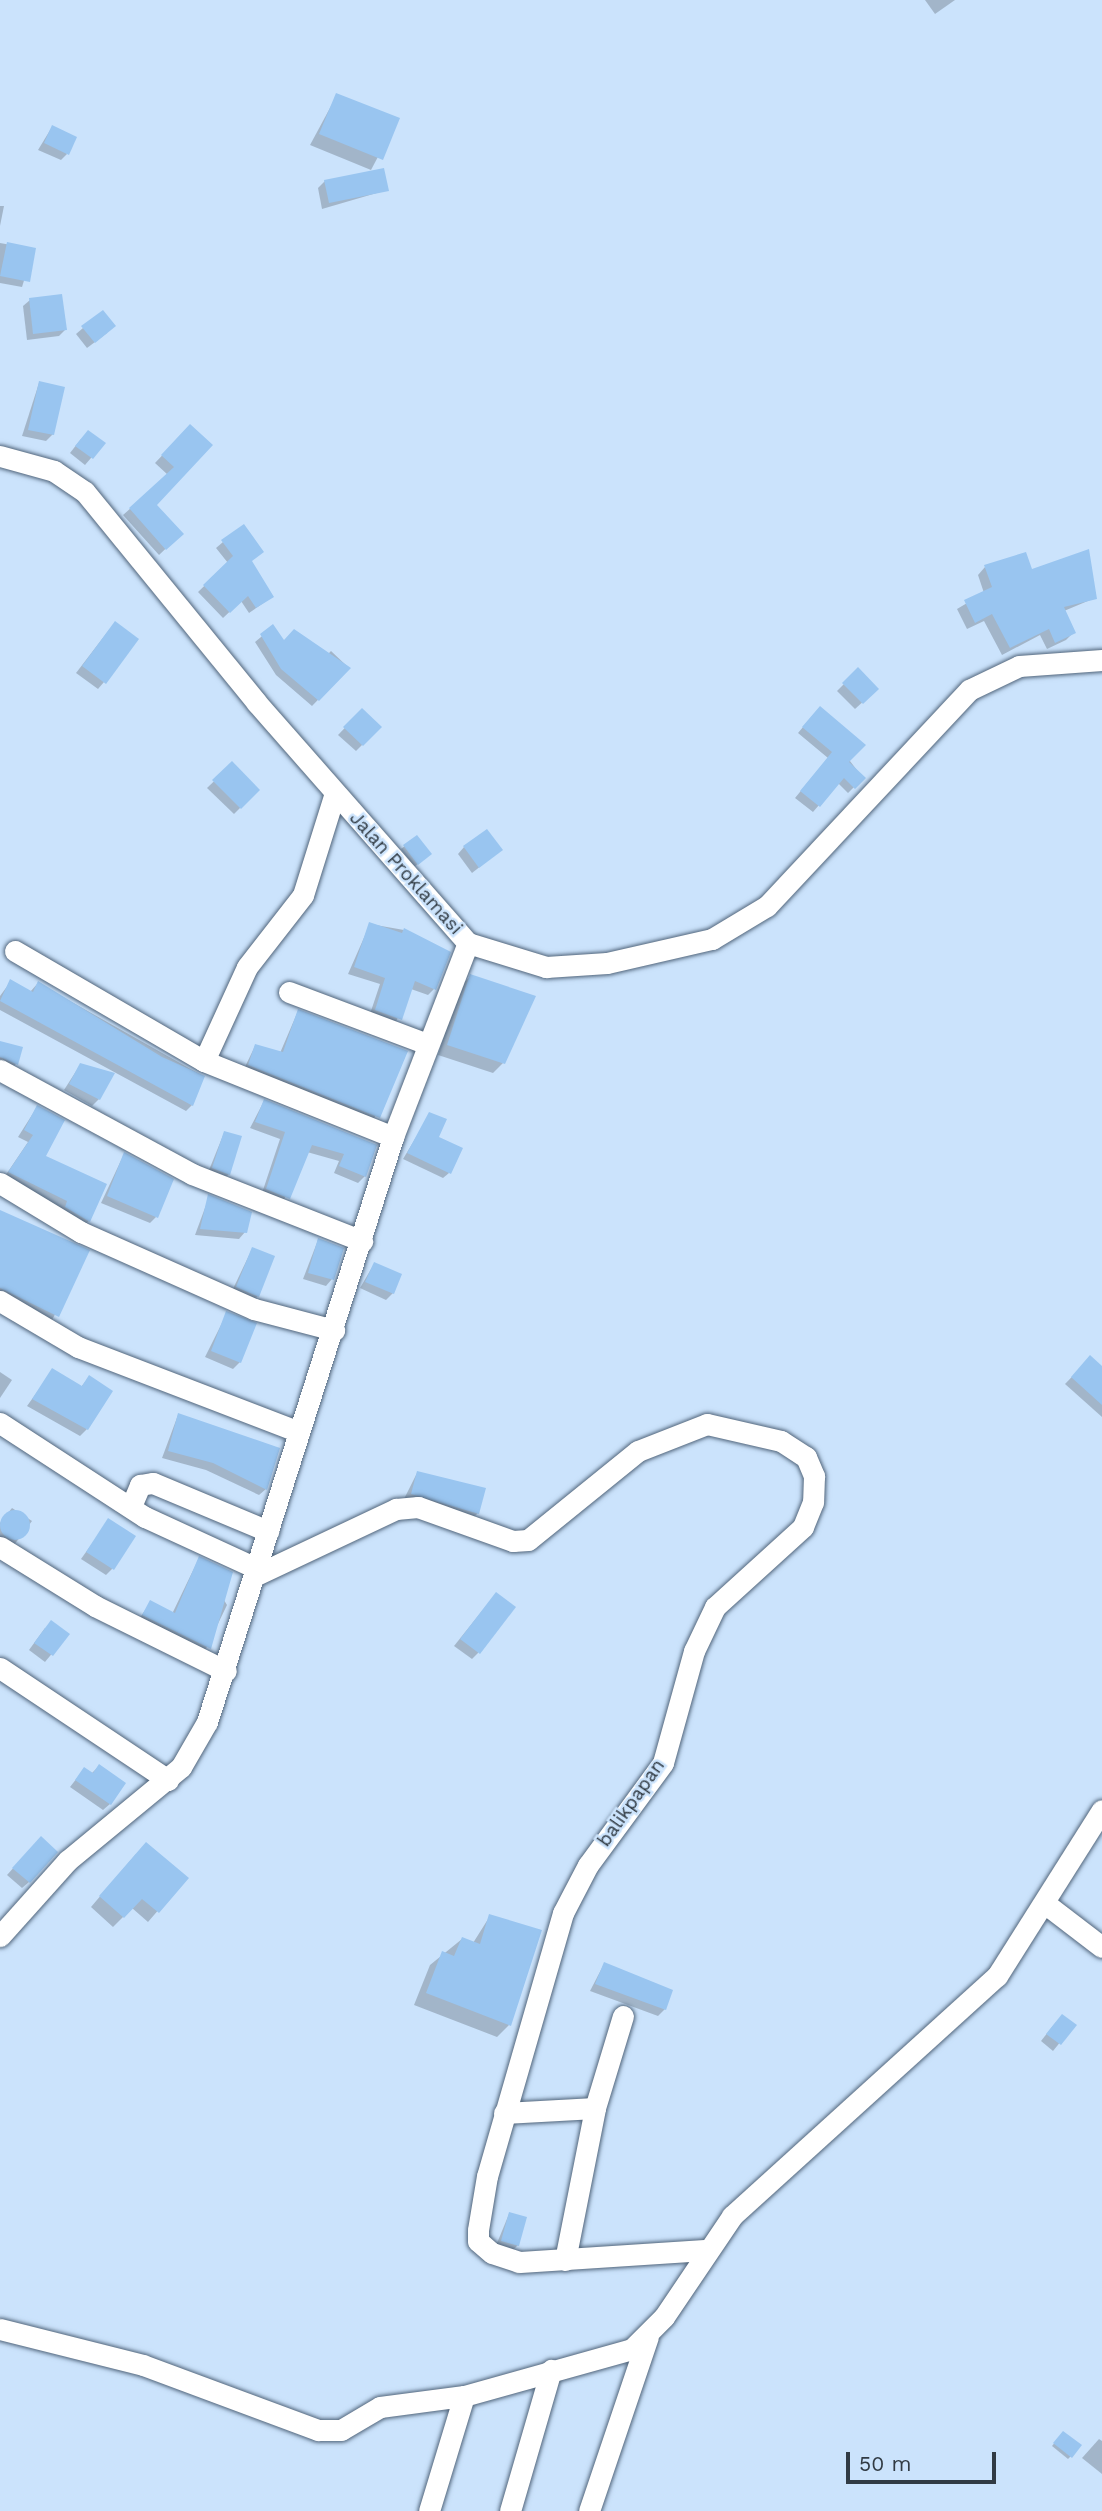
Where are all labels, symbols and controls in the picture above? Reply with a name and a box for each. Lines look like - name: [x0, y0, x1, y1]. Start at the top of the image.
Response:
- street label: Jalan Proklamasi: [345, 807, 467, 939]
- street label: balikpapan: [593, 1755, 669, 1851]
- scale bar: [850, 2438, 1000, 2482]
- text: 50 m: [859, 2451, 911, 2476]

